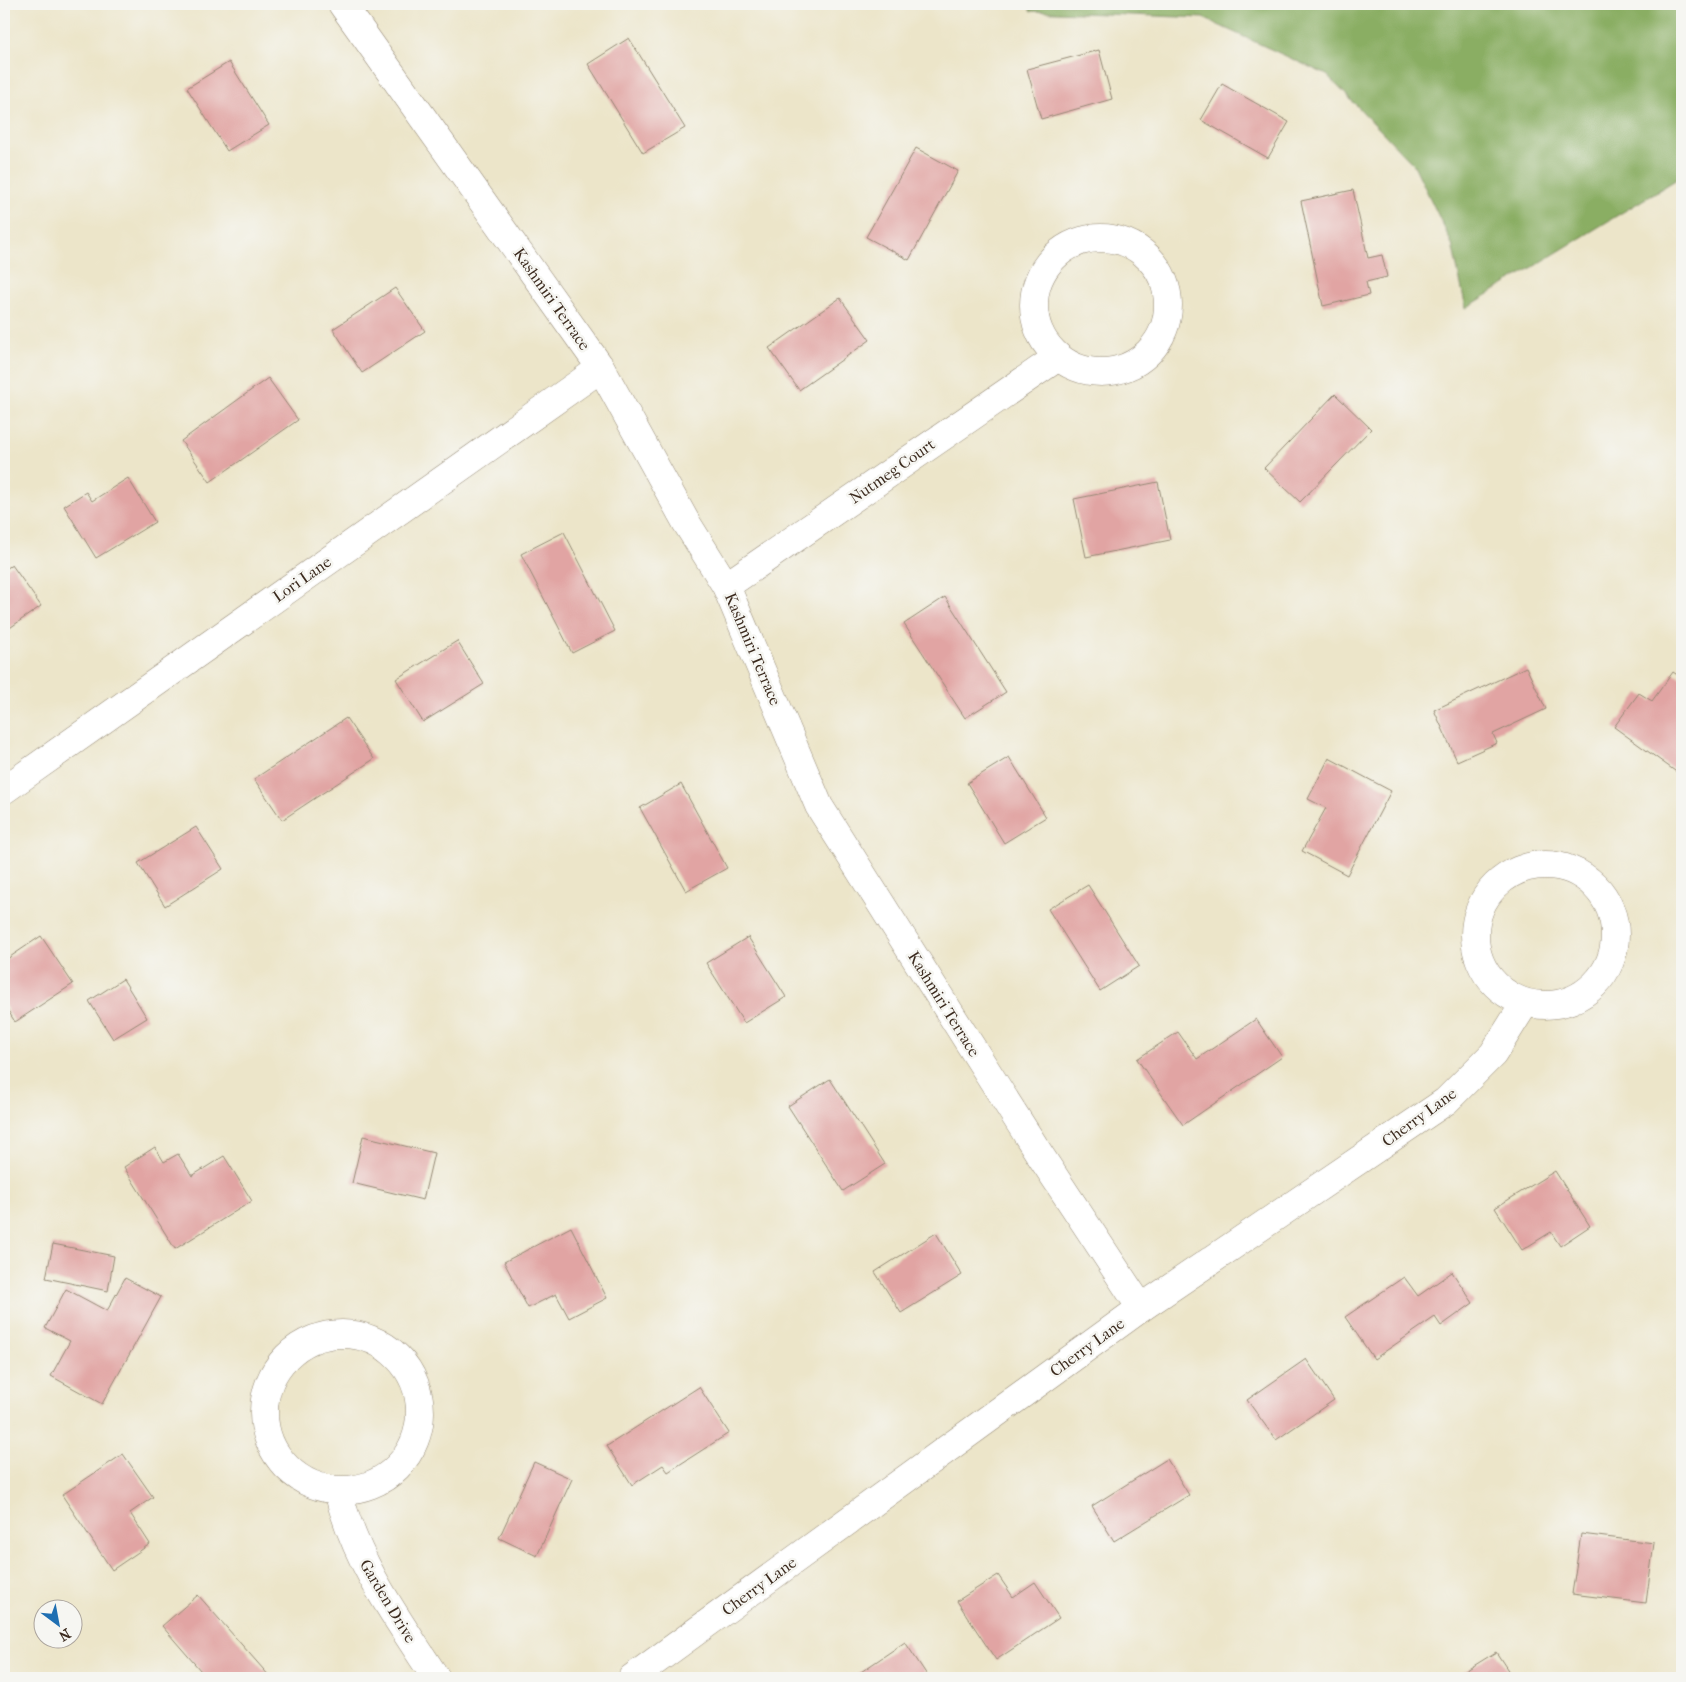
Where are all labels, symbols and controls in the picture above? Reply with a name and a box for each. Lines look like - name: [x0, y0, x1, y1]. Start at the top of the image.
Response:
- street label: Kashmiri Terrace: [510, 244, 594, 354]
- street label: Nutmeg Court: [846, 434, 939, 507]
- street label: Lori Lane: [269, 552, 335, 606]
- street label: Kashmiri Terrace: [721, 590, 785, 708]
- street label: Kashmiri Terrace: [904, 948, 984, 1060]
- street label: Cherry Lane: [1378, 1084, 1460, 1150]
- street label: Cherry Lane: [1046, 1314, 1128, 1380]
- street label: Cherry Lane: [718, 1553, 800, 1619]
- street label: Garden Drive: [356, 1556, 420, 1646]
- north arrow: [32, 1600, 82, 1650]
- text: N: [55, 1625, 74, 1645]

